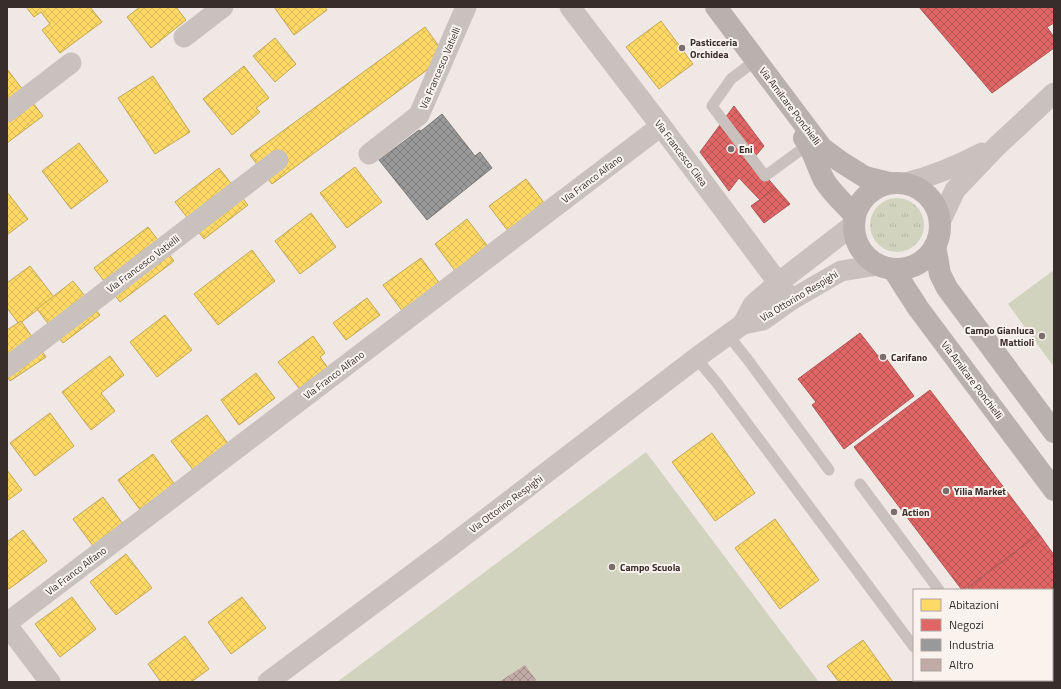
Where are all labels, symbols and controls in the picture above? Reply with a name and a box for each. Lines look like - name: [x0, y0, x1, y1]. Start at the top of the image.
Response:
- street label: Via Francesco Vatielli: [416, 25, 464, 111]
- place label: Pasticceria Orchidea: [690, 35, 737, 62]
- marker: Pasticceria Orchidea: [677, 43, 687, 53]
- street label: Via Amilcare Ponchielli: [756, 64, 824, 148]
- street label: Via Francesco Cilea: [651, 117, 711, 189]
- place label: Eni: [739, 142, 753, 157]
- marker: Eni: [726, 144, 736, 154]
- street label: Via Franco Alfano: [558, 151, 626, 207]
- street label: Via Francesco Vatielli: [103, 232, 183, 296]
- street label: Via Ottorino Respighi: [757, 267, 841, 325]
- place label: Campo Gianluca Mattioli: [965, 323, 1034, 350]
- marker: Campo Gianluca Mattioli: [1037, 331, 1047, 341]
- street label: Via Amilcare Ponchielli: [938, 338, 1006, 422]
- street label: Via Franco Alfano: [300, 347, 368, 403]
- place label: Carifano: [891, 350, 927, 365]
- marker: Carifano: [878, 352, 888, 362]
- street label: Via Ottorino Respighi: [466, 471, 546, 537]
- place label: Yilia Market: [954, 484, 1006, 499]
- marker: Yilia Market: [941, 486, 951, 496]
- place label: Action: [902, 505, 930, 520]
- marker: Action: [889, 507, 899, 517]
- street label: Via Franco Alfano: [42, 543, 110, 599]
- place label: Campo Scuola: [620, 560, 680, 575]
- marker: Campo Scuola: [607, 562, 617, 572]
- legend: [913, 589, 1053, 681]
- text: Abitazioni: [949, 595, 999, 614]
- text: Negozi: [949, 615, 984, 634]
- text: Industria: [949, 635, 994, 654]
- text: Altro: [949, 655, 974, 674]

